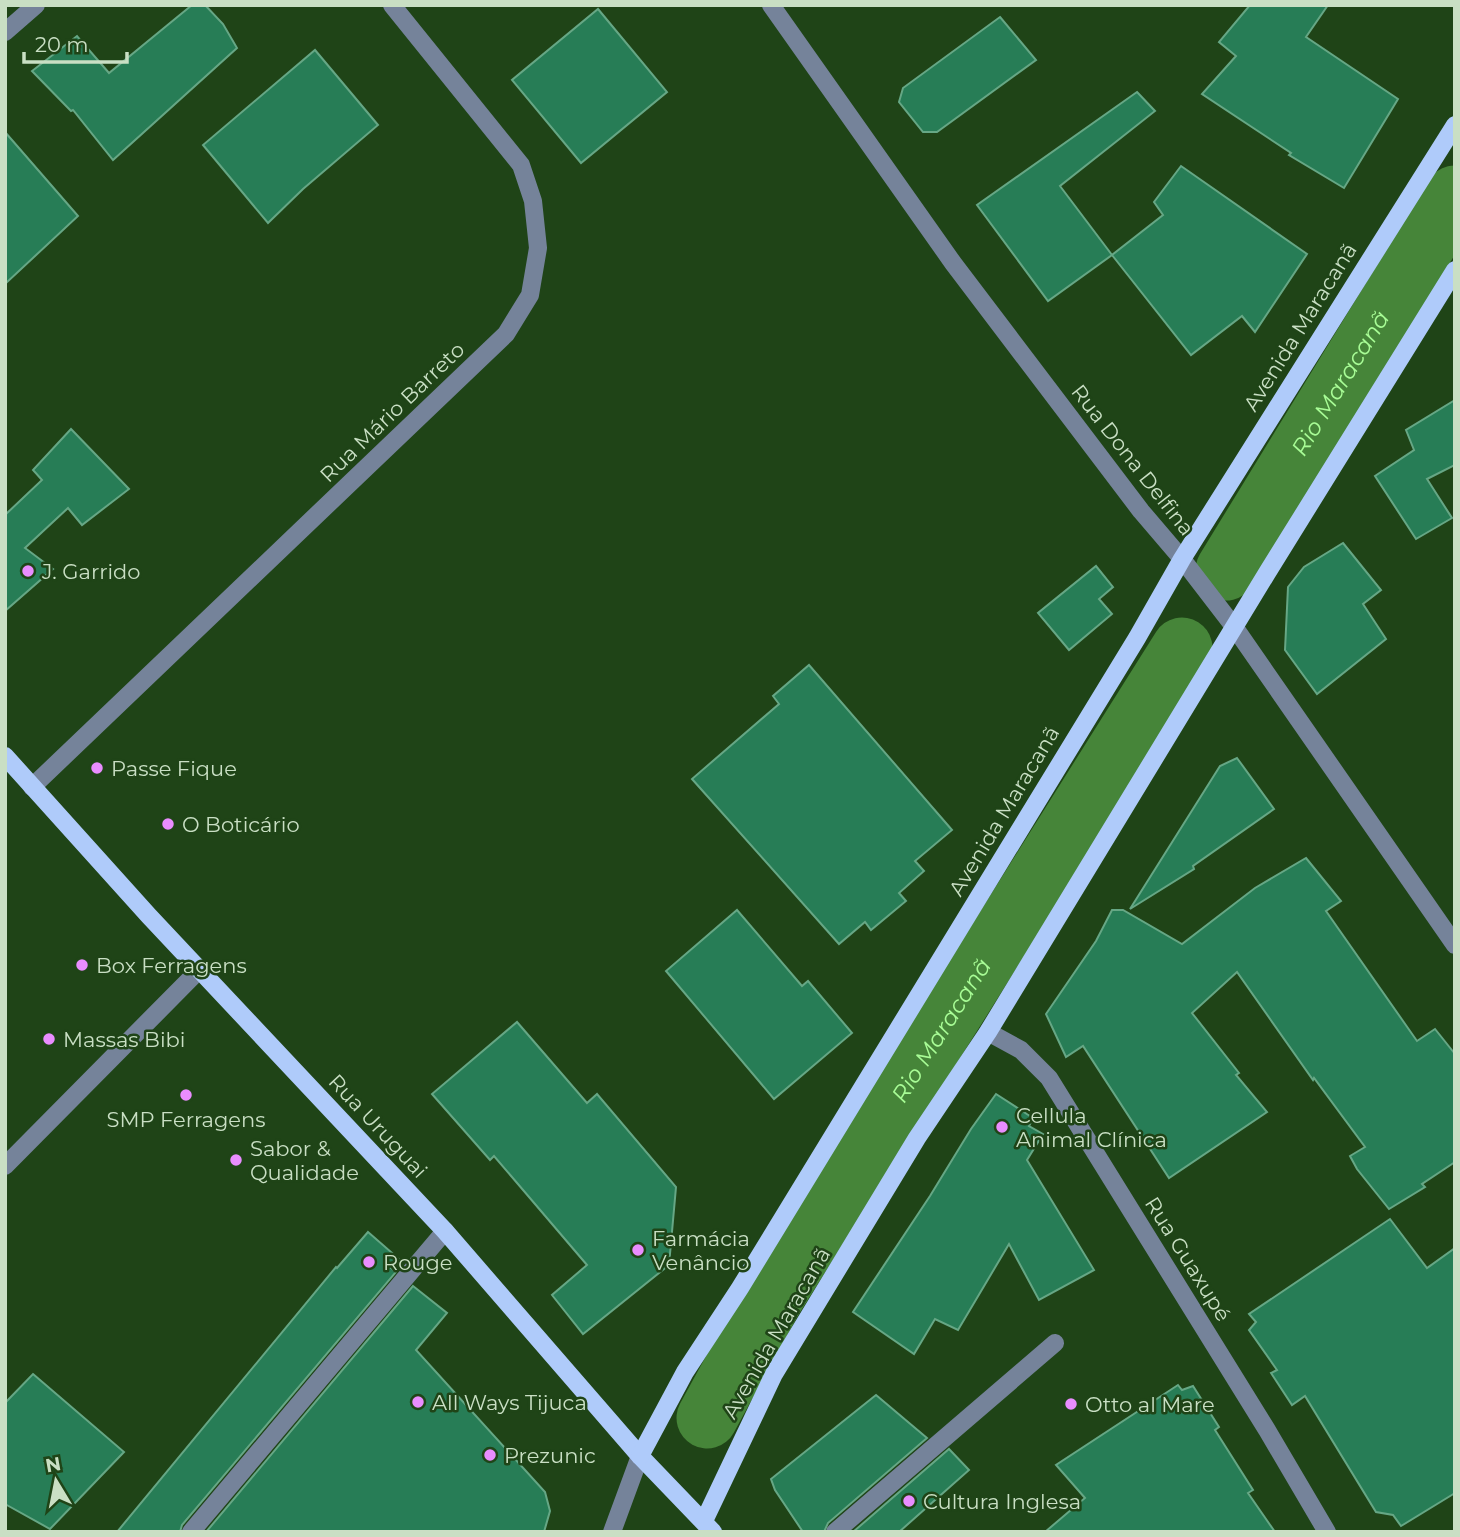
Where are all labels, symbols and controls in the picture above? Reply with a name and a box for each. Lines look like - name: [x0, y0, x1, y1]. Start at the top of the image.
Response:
- scale bar: [24, 21, 128, 65]
- text: 20 m: [35, 32, 89, 57]
- street label: Avenida Maracanã: [1238, 238, 1362, 416]
- water label: Rio Maracanã: [1285, 306, 1395, 461]
- street label: Rua Mário Barreto: [315, 337, 469, 487]
- street label: Rua Dona Delfina: [1066, 380, 1200, 540]
- place label: J. Garrido: [41, 559, 140, 584]
- marker: J. Garrido: [20, 563, 36, 579]
- street label: Avenida Maracanã: [943, 722, 1065, 900]
- place label: Passe Fique: [111, 756, 237, 781]
- marker: Passe Fique: [89, 760, 105, 776]
- place label: O Boticário: [182, 812, 300, 837]
- marker: O Boticário: [160, 816, 176, 832]
- place label: Box Ferragens: [96, 953, 247, 978]
- water label: Rio Maracanã: [885, 953, 997, 1108]
- marker: Box Ferragens: [74, 957, 90, 973]
- place label: Massas Bibi: [63, 1027, 185, 1052]
- marker: Massas Bibi: [41, 1031, 57, 1047]
- street label: Rua Uruguai: [324, 1069, 432, 1183]
- marker: SMP Ferragens: [178, 1087, 194, 1103]
- place label: Cellula Animal Clínica: [1016, 1103, 1167, 1152]
- place label: SMP Ferragens: [107, 1107, 265, 1132]
- marker: Cellula Animal Clínica: [994, 1119, 1010, 1135]
- place label: Sabor & Qualidade: [250, 1136, 359, 1185]
- marker: Sabor & Qualidade: [228, 1152, 244, 1168]
- street label: Rua Guaxupé: [1140, 1192, 1236, 1326]
- place label: Farmácia Venâncio: [652, 1226, 750, 1275]
- marker: Farmácia Venâncio: [630, 1242, 646, 1258]
- street label: Avenida Maracanã: [717, 1243, 835, 1423]
- place label: Rouge: [383, 1250, 453, 1275]
- marker: Rouge: [361, 1254, 377, 1270]
- place label: All Ways Tijuca: [432, 1390, 587, 1415]
- place label: Otto al Mare: [1085, 1392, 1215, 1417]
- marker: All Ways Tijuca: [410, 1394, 426, 1410]
- marker: Otto al Mare: [1063, 1396, 1079, 1412]
- place label: Prezunic: [504, 1443, 596, 1468]
- north arrow: [21, 1446, 91, 1516]
- marker: Prezunic: [482, 1447, 498, 1463]
- text: N: [44, 1452, 63, 1477]
- place label: Cultura Inglesa: [923, 1489, 1081, 1514]
- marker: Cultura Inglesa: [901, 1493, 917, 1509]

